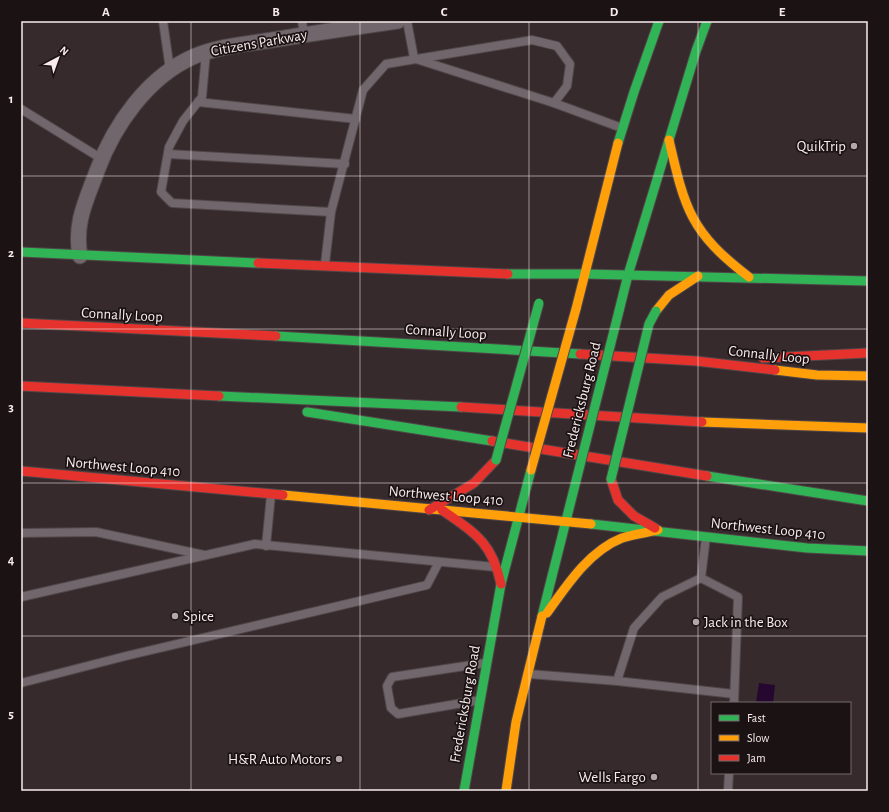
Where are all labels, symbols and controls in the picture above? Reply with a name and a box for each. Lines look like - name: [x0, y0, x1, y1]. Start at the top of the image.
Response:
- text: A: [102, 6, 110, 19]
- text: B: [272, 6, 280, 19]
- text: C: [441, 6, 448, 19]
- text: D: [610, 6, 619, 19]
- text: E: [779, 6, 786, 19]
- street label: Citizens Parkway: [210, 27, 309, 59]
- north arrow: [38, 38, 78, 78]
- text: N: [58, 44, 71, 57]
- text: 1: [9, 93, 13, 106]
- place label: QuikTrip: [797, 139, 846, 154]
- marker: QuikTrip: [849, 141, 859, 151]
- text: 2: [8, 247, 14, 260]
- street label: Connally Loop: [81, 305, 163, 325]
- street label: Connally Loop: [405, 322, 487, 342]
- street label: Fredericksburg Road: [560, 340, 604, 459]
- street label: Connally Loop: [728, 343, 810, 367]
- text: 3: [8, 401, 14, 414]
- street label: Northwest Loop 410: [65, 455, 181, 479]
- street label: Northwest Loop 410: [388, 484, 504, 508]
- street label: Northwest Loop 410: [710, 516, 826, 542]
- text: 4: [8, 554, 15, 567]
- place label: Spice: [183, 609, 214, 624]
- marker: Spice: [170, 611, 180, 621]
- place label: Jack in the Box: [704, 615, 788, 630]
- marker: Jack in the Box: [691, 617, 701, 627]
- street label: Fredericksburg Road: [447, 644, 483, 764]
- legend: [711, 702, 851, 774]
- text: 5: [8, 708, 14, 721]
- text: Fast: [747, 712, 766, 724]
- text: Slow: [747, 732, 769, 744]
- place label: H&R Auto Motors: [228, 752, 331, 767]
- text: Jam: [747, 752, 766, 764]
- marker: H&R Auto Motors: [334, 754, 344, 764]
- place label: Wells Fargo: [579, 770, 646, 785]
- marker: Wells Fargo: [649, 772, 659, 782]

